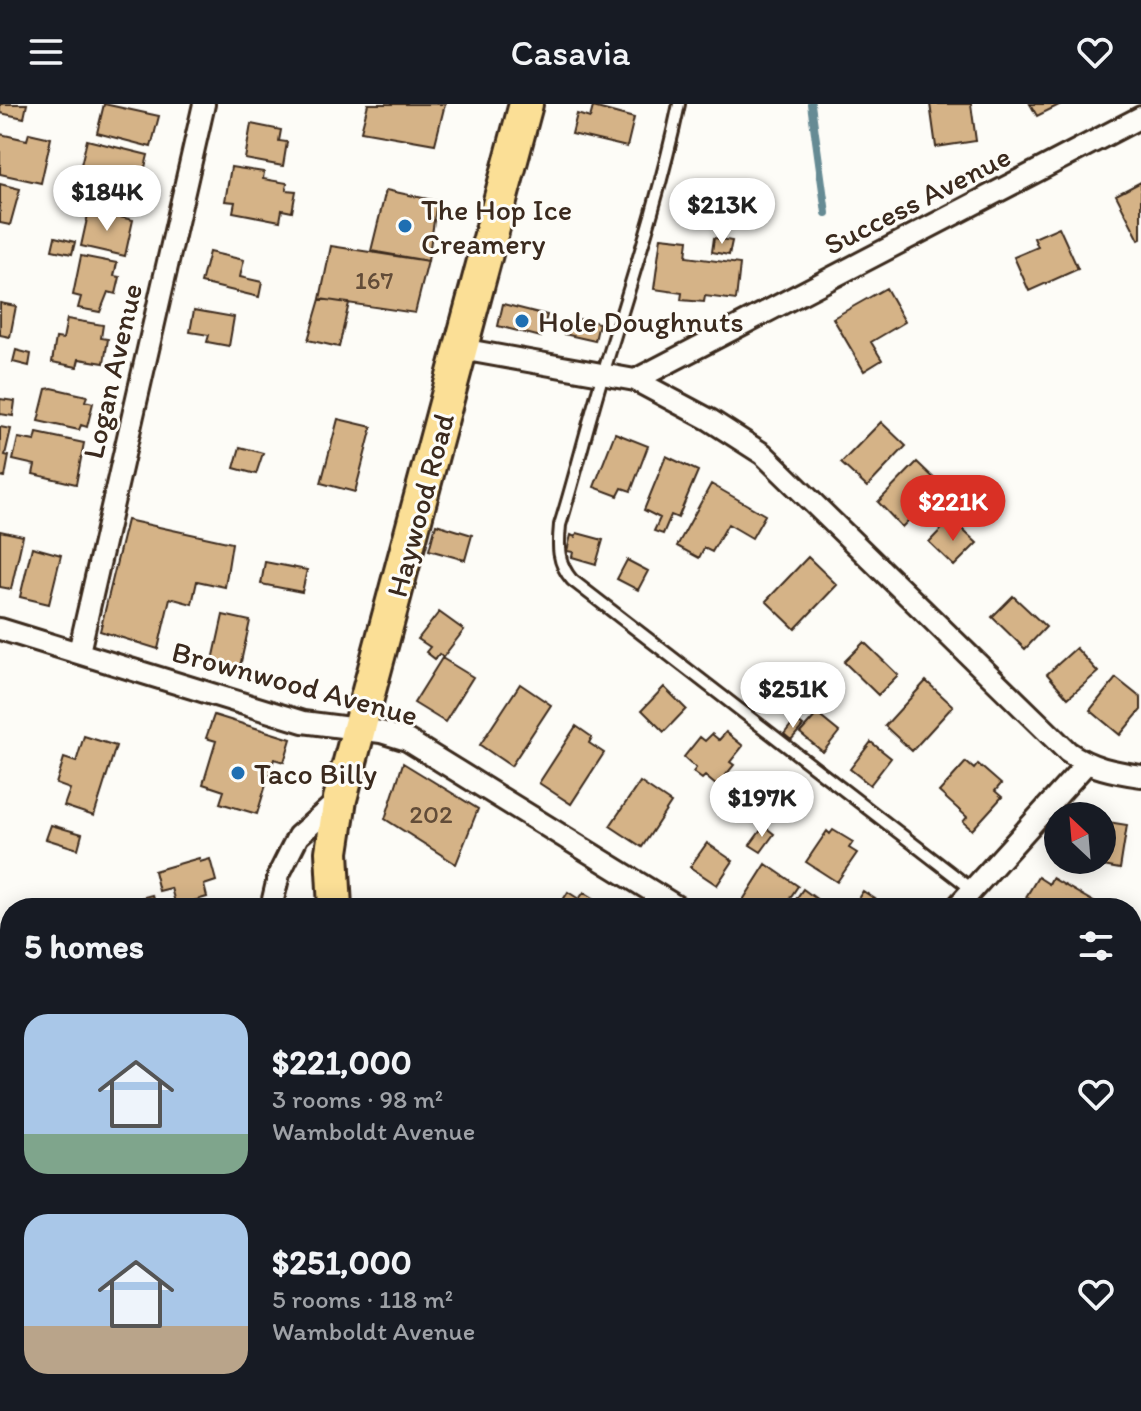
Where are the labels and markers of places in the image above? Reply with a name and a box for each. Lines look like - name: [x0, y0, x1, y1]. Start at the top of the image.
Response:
- pin: $184K: [51, 165, 163, 233]
- pin: $213K: [666, 178, 778, 246]
- place label: The Hop Ice Creamery: [421, 191, 572, 262]
- marker: The Hop Ice Creamery: [396, 217, 414, 235]
- place label: Hole Doughnuts: [538, 303, 744, 340]
- marker: Hole Doughnuts: [513, 312, 531, 330]
- pin: $221K: [897, 475, 1009, 543]
- pin: $251K: [737, 662, 849, 730]
- place label: Taco Billy: [254, 755, 377, 792]
- marker: Taco Billy: [229, 764, 247, 782]
- pin: $197K: [706, 771, 818, 839]

